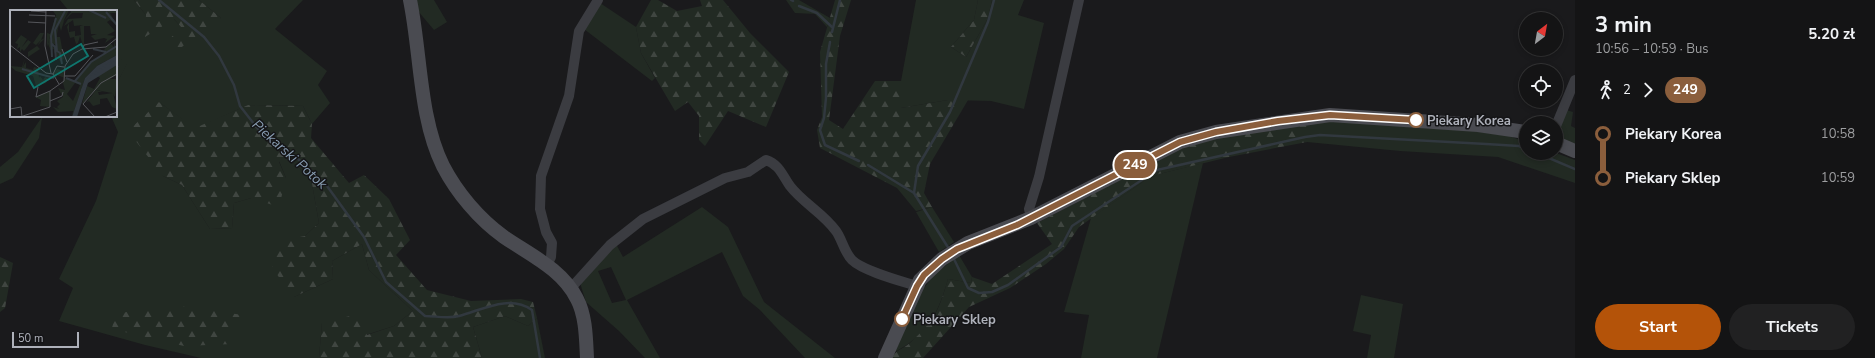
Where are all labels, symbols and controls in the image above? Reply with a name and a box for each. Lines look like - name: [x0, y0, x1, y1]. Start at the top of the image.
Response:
- inset map: [10, 10, 117, 117]
- text: 3 min: [1595, 10, 1652, 40]
- north arrow: [1519, 12, 1563, 56]
- map controls: [1519, 12, 1563, 160]
- text: 5.20 zł: [1808, 24, 1855, 44]
- text: 10:56 – 10:59 · Bus: [1595, 40, 1709, 58]
- button: locate: [1519, 64, 1563, 108]
- icon: walk: [1595, 79, 1617, 101]
- icon: forward: [1637, 79, 1659, 101]
- text: 249: [1673, 80, 1698, 99]
- text: 2: [1623, 81, 1631, 99]
- marker: Piekary Korea: [1408, 112, 1424, 128]
- place label: Piekary Korea: [1427, 112, 1511, 130]
- water label: Piekarski Potok: [248, 115, 332, 194]
- button: layers: [1519, 116, 1563, 160]
- text: Piekary Korea: [1625, 124, 1722, 144]
- text: 10:58: [1821, 125, 1855, 143]
- line badge: 249: [1112, 152, 1158, 178]
- text: 249: [1122, 155, 1148, 174]
- text: Piekary Sklep: [1625, 168, 1721, 188]
- text: 10:59: [1821, 169, 1855, 187]
- button: Start: [1595, 304, 1721, 350]
- button: Tickets: [1729, 304, 1855, 350]
- marker: Piekary Sklep: [894, 311, 910, 327]
- place label: Piekary Sklep: [913, 311, 996, 329]
- scale bar: [12, 330, 79, 349]
- text: 50 m: [18, 331, 43, 346]

